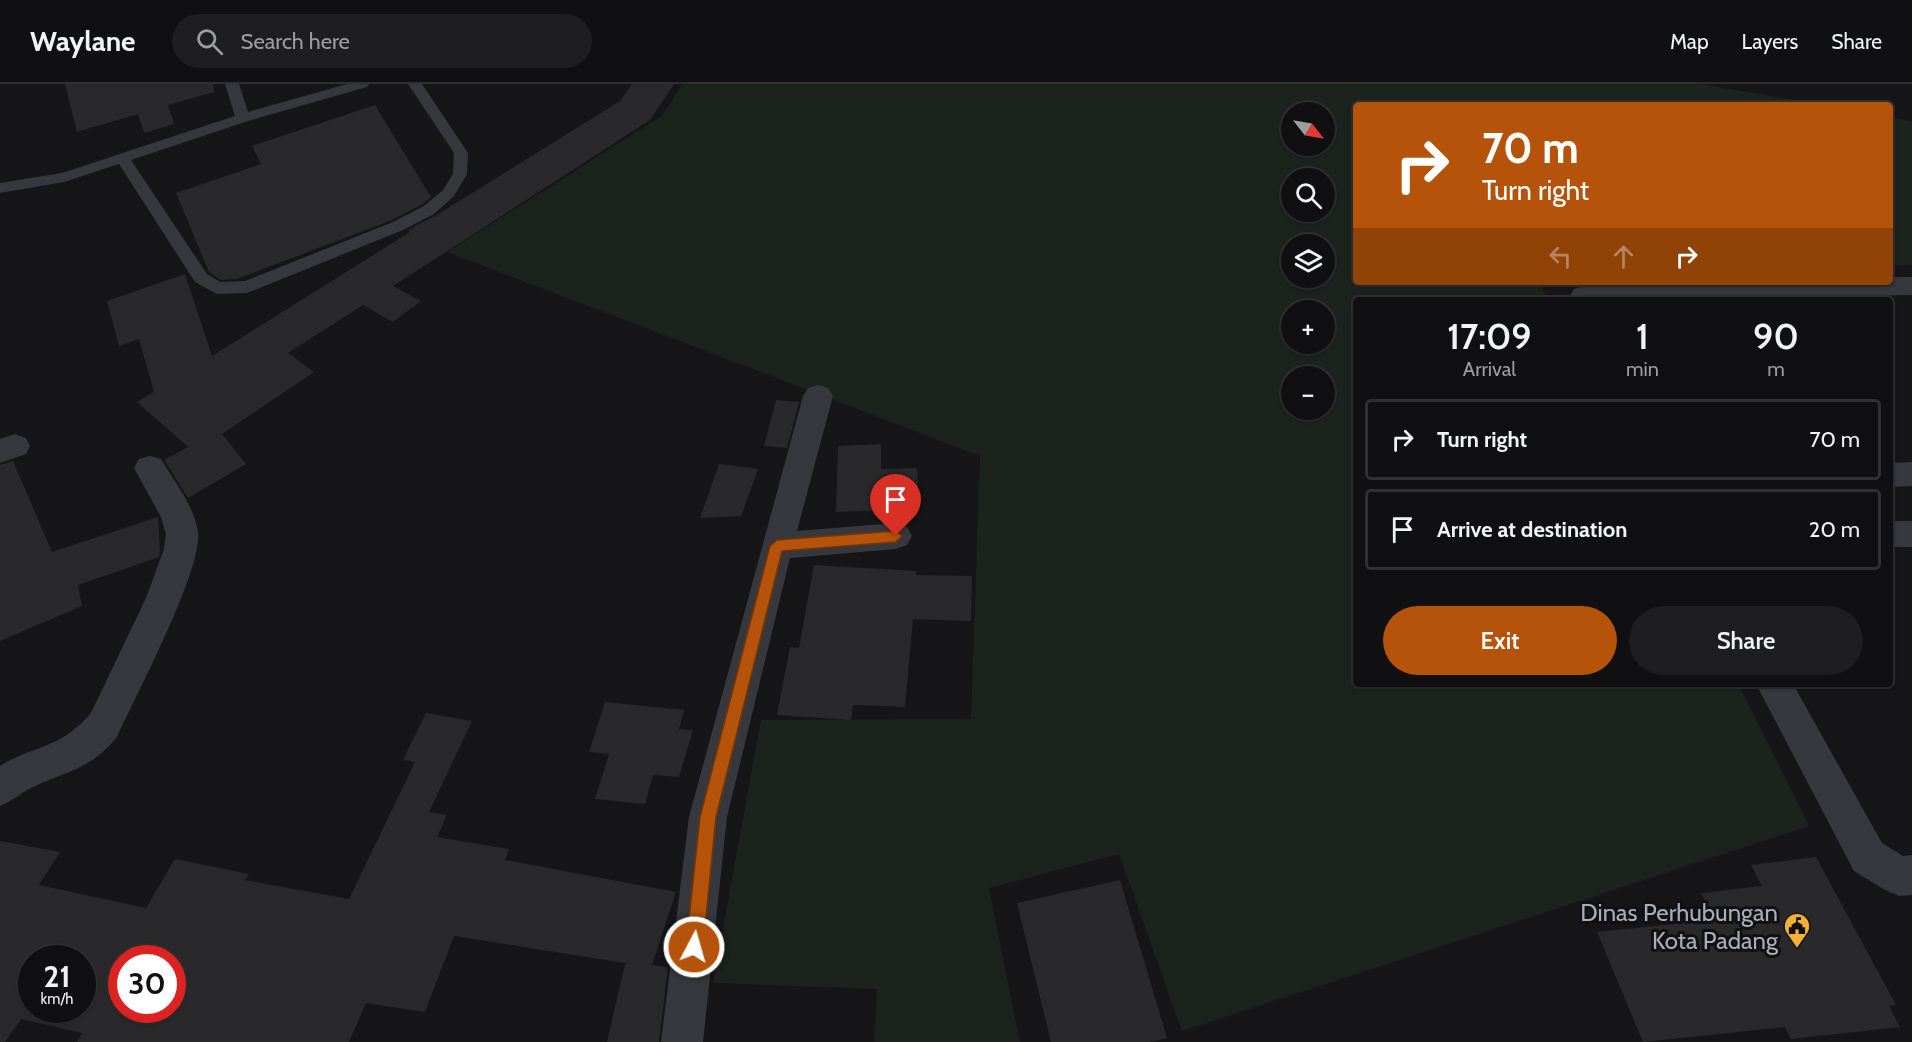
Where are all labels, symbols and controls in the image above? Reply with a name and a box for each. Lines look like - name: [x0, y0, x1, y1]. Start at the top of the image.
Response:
- search box: [172, 14, 592, 68]
- text: Waylane: [30, 24, 136, 58]
- icon: search: [193, 25, 226, 58]
- text: Search here: [241, 28, 350, 55]
- text: Map: [1670, 29, 1709, 54]
- text: Layers: [1742, 29, 1798, 54]
- text: Share: [1831, 29, 1882, 54]
- north arrow: [1281, 102, 1335, 156]
- map controls: [1281, 102, 1335, 420]
- text: 70 m: [1482, 122, 1579, 174]
- icon: right: [1383, 126, 1461, 204]
- button: search: [1281, 168, 1335, 222]
- text: Turn right: [1482, 174, 1589, 207]
- button: layers: [1281, 234, 1335, 288]
- icon: left: [1544, 240, 1577, 273]
- icon: ahead: [1607, 240, 1640, 273]
- icon: right: [1670, 240, 1703, 273]
- button: +: [1281, 300, 1335, 354]
- text: 17:09: [1447, 314, 1532, 358]
- text: 1: [1636, 314, 1649, 358]
- text: 90: [1753, 314, 1799, 358]
- text: Arrival: [1463, 357, 1516, 381]
- text: min: [1626, 357, 1659, 381]
- text: m: [1767, 357, 1785, 381]
- button: −: [1281, 366, 1335, 420]
- icon: right: [1386, 423, 1419, 456]
- text: Turn right: [1437, 426, 1527, 453]
- text: 70 m: [1810, 426, 1860, 453]
- pin: [870, 474, 921, 536]
- icon: arrive: [879, 483, 912, 516]
- icon: arrive: [1386, 513, 1419, 546]
- text: Arrive at destination: [1437, 516, 1627, 543]
- text: 20 m: [1809, 516, 1860, 543]
- button: Exit: [1383, 606, 1617, 675]
- button: Share: [1629, 606, 1863, 675]
- place label: Dinas Perhubungan Kota Padang: [1580, 898, 1779, 955]
- public building icon: Dinas Perhubungan Kota Padang: [1782, 911, 1812, 949]
- position arrow: [662, 915, 726, 979]
- speed limit sign: 30: [108, 945, 186, 1023]
- text: 21: [44, 958, 70, 995]
- text: km/h: [41, 990, 73, 1008]

